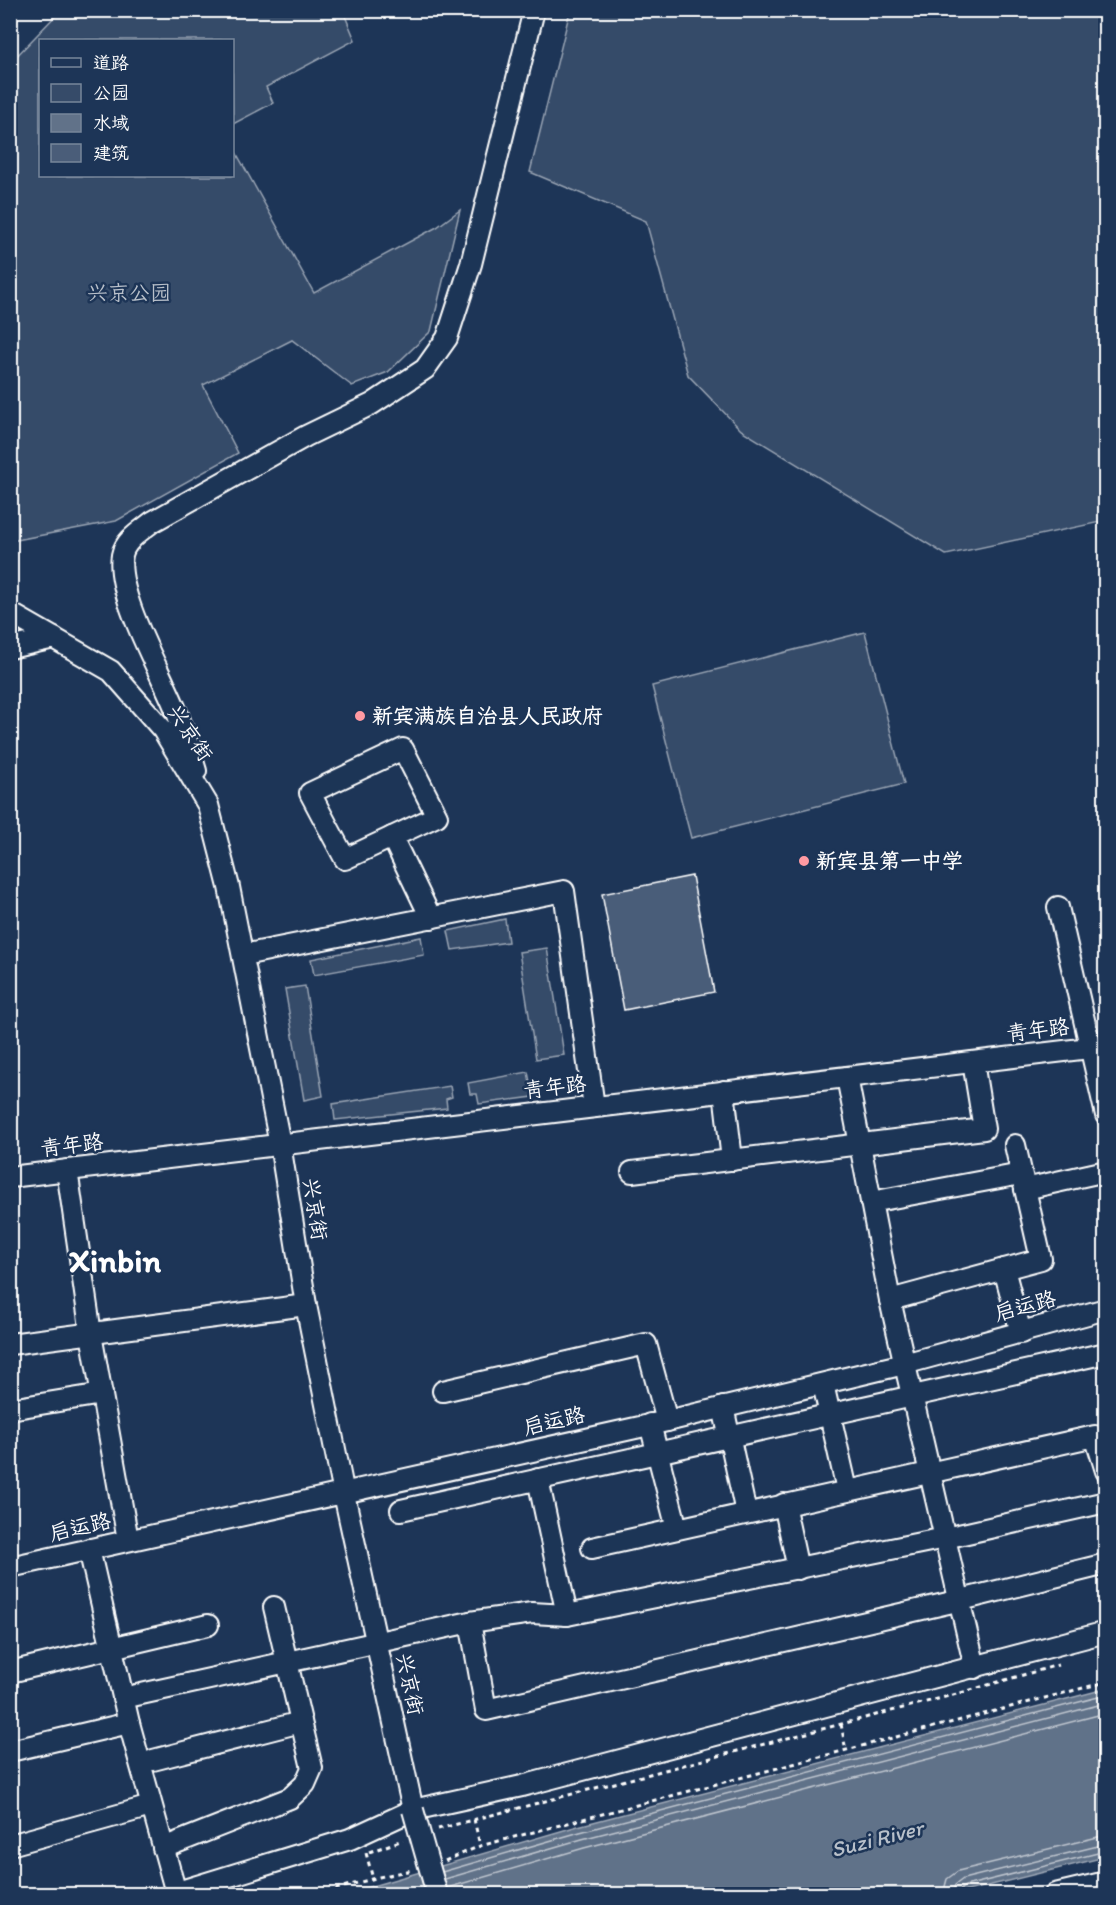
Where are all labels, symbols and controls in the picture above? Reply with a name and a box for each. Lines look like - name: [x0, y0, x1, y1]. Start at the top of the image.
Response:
- legend: [39, 39, 234, 177]
- text: 道路: [93, 52, 129, 74]
- text: 公园: [93, 82, 129, 104]
- text: 水域: [93, 112, 129, 134]
- text: 建筑: [93, 142, 129, 164]
- park label: 兴京公园: [87, 280, 171, 305]
- street label: 兴京街: [162, 700, 218, 766]
- place label: 新宾满族自治县人民政府: [372, 703, 603, 728]
- marker: 新宾满族自治县人民政府: [353, 709, 367, 723]
- place label: 新宾县第一中学: [816, 848, 963, 873]
- marker: 新宾县第一中学: [797, 854, 811, 868]
- street label: 青年路: [1005, 1013, 1071, 1046]
- street label: 青年路: [522, 1070, 588, 1103]
- street label: 青年路: [39, 1128, 105, 1161]
- street label: 兴京街: [298, 1176, 333, 1242]
- district label: Xinbin: [69, 1241, 162, 1280]
- street label: 启运路: [991, 1285, 1059, 1326]
- street label: 启运路: [520, 1401, 587, 1440]
- street label: 启运路: [46, 1507, 113, 1546]
- street label: 兴京街: [392, 1650, 429, 1717]
- water label: Suzi River: [828, 1813, 928, 1863]

